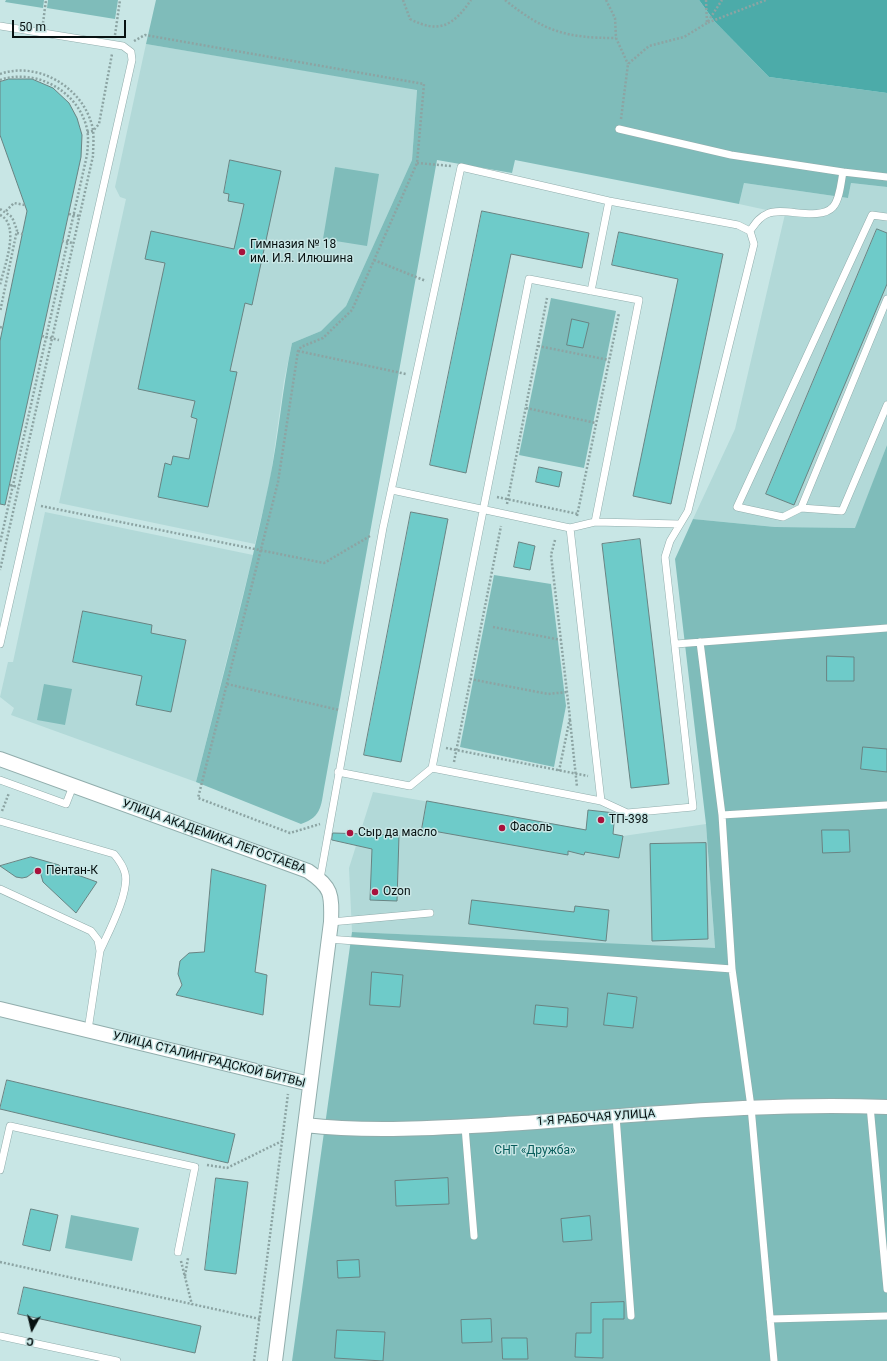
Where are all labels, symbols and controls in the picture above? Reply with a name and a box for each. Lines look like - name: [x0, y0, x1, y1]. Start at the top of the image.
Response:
- scale bar: [14, 12, 128, 38]
- text: 50 m: [19, 20, 46, 34]
- place label: Гимназия № 18 им. И.Я. Илюшина: [250, 238, 353, 266]
- marker: Гимназия № 18 им. И.Я. Илюшина: [237, 247, 247, 257]
- street label: УЛИЦА АКАДЕМИКА ЛЕГОСТАЕВА: [120, 797, 308, 877]
- place label: ТП-398: [609, 813, 648, 827]
- marker: ТП-398: [596, 815, 606, 825]
- place label: Фасоль: [510, 821, 552, 835]
- marker: Фасоль: [497, 823, 507, 833]
- place label: Сыр да масло: [358, 826, 437, 840]
- marker: Сыр да масло: [345, 828, 355, 838]
- place label: Пентан-К: [46, 864, 98, 878]
- marker: Пентан-К: [33, 866, 43, 876]
- place label: Ozon: [383, 885, 411, 899]
- marker: Ozon: [370, 887, 380, 897]
- street label: УЛИЦА СТАЛИНГРАДСКОЙ БИТВЫ: [111, 1029, 307, 1091]
- street label: 1-Я РАБОЧАЯ УЛИЦА: [536, 1107, 656, 1129]
- park label: СНТ «Дружба»: [494, 1144, 576, 1158]
- north arrow: [12, 1309, 52, 1349]
- text: С: [26, 1334, 35, 1348]

